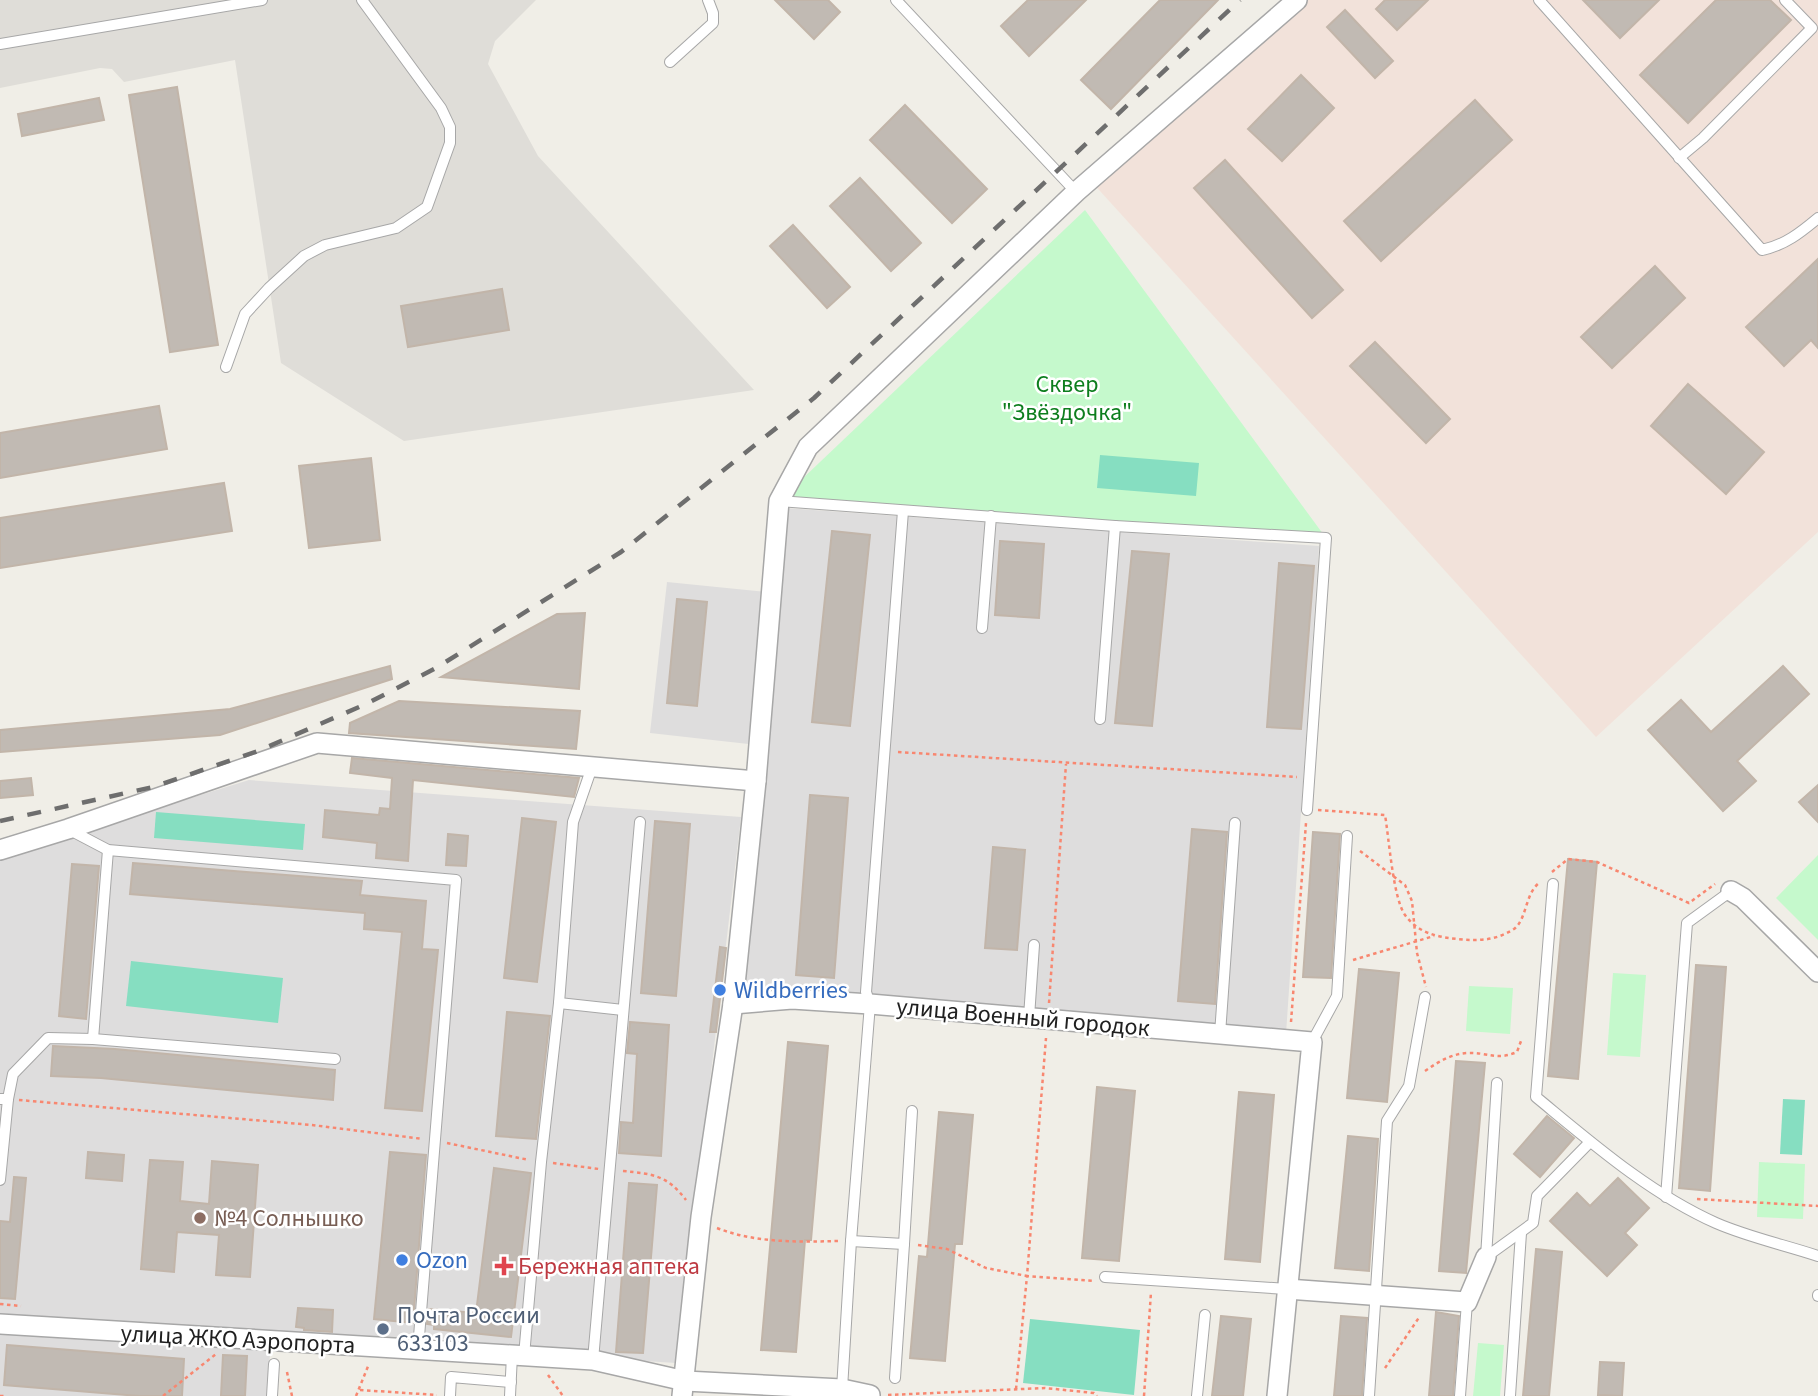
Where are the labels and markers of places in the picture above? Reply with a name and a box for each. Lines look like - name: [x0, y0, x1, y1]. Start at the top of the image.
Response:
- place label: Wildberries: [734, 973, 848, 1008]
- marker: Wildberries: [712, 982, 728, 998]
- place label: №4 Солнышко: [214, 1201, 364, 1236]
- marker: №4 Солнышко: [192, 1210, 208, 1226]
- place label: Ozon: [416, 1243, 468, 1278]
- place label: Бережная аптека: [518, 1249, 700, 1284]
- marker: Ozon: [394, 1252, 410, 1268]
- marker: Бережная аптека: [496, 1258, 512, 1274]
- place label: Почта России 633103: [397, 1298, 540, 1361]
- marker: Почта России 633103: [375, 1321, 391, 1337]

